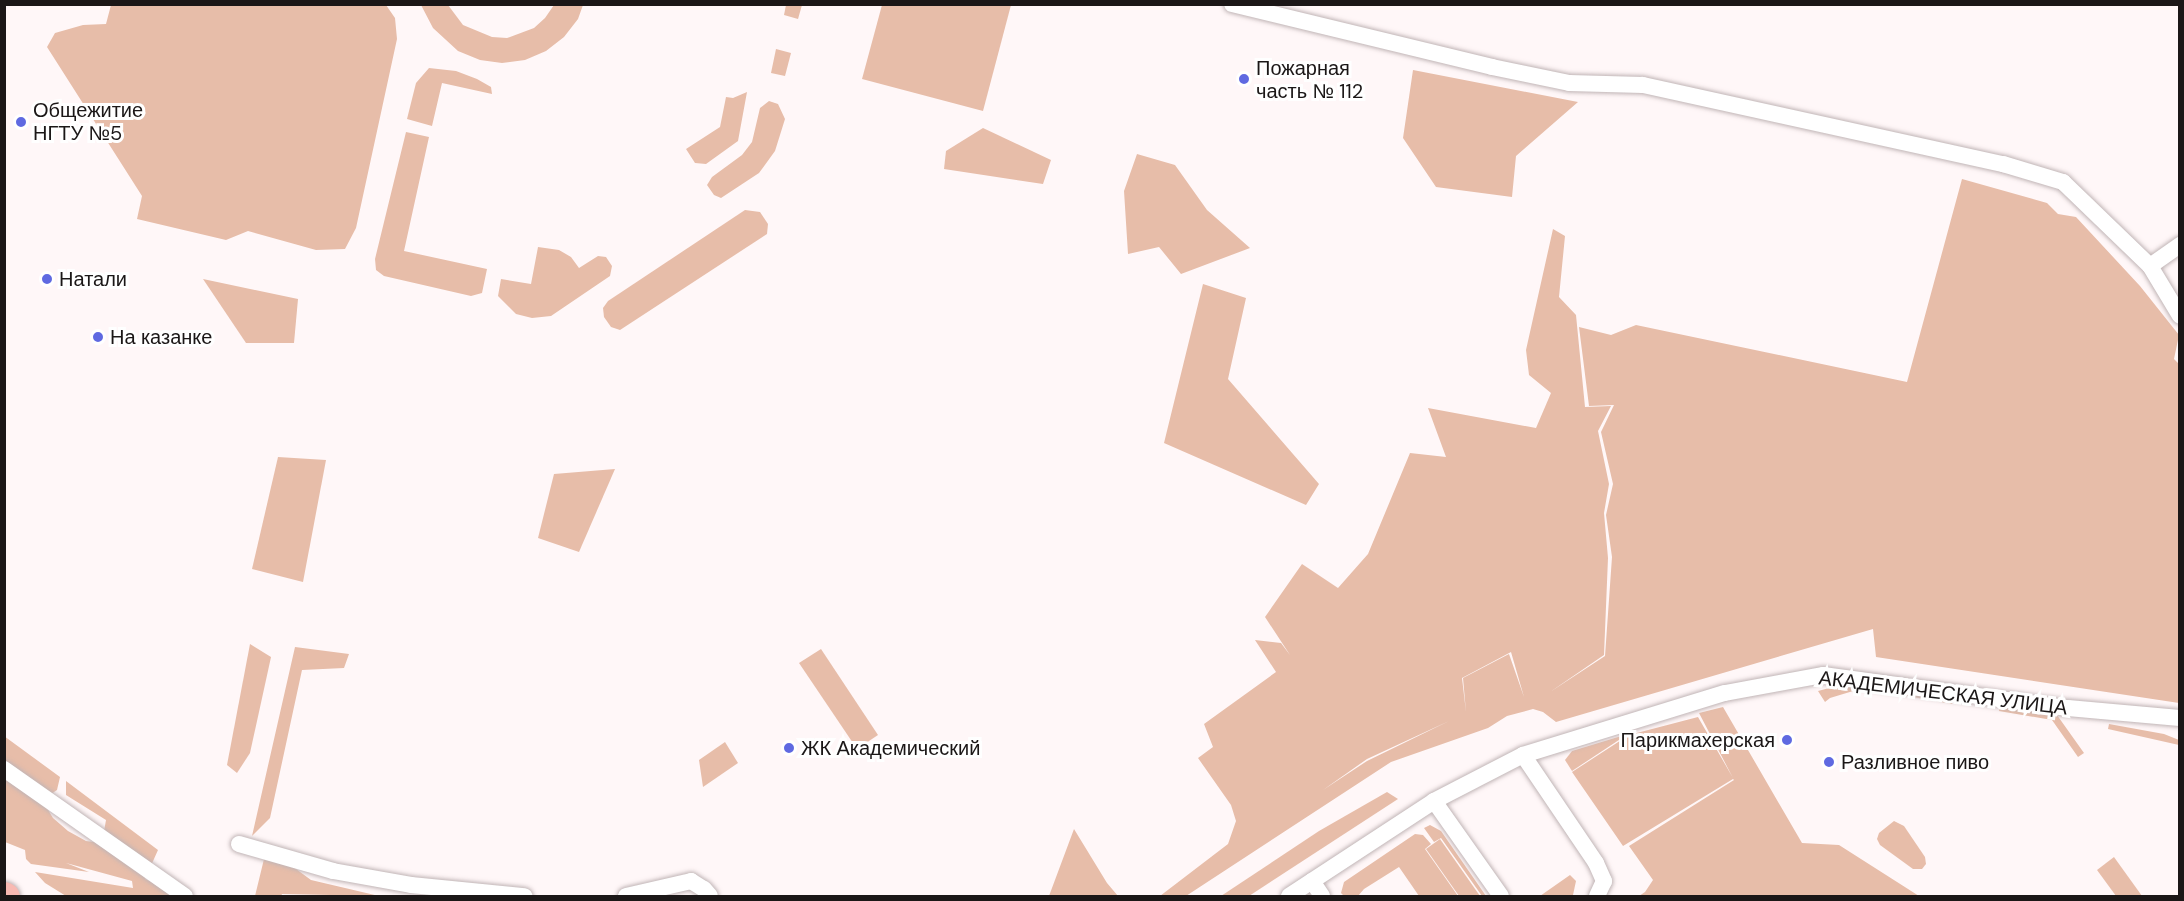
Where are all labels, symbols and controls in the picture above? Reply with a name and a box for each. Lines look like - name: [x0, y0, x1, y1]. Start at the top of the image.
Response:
- place label: Пожарная часть № 112: [1256, 56, 1363, 103]
- marker: Пожарная часть № 112: [1237, 72, 1251, 86]
- place label: Общежитие НГТУ №5: [33, 98, 143, 145]
- marker: Общежитие НГТУ №5: [14, 115, 28, 129]
- place label: Натали: [59, 267, 127, 291]
- marker: Натали: [40, 272, 54, 286]
- place label: На казанке: [110, 325, 212, 349]
- marker: На казанке: [91, 330, 105, 344]
- street label: АКАДЕМИЧЕСКАЯ УЛИЦА: [1817, 666, 2069, 720]
- place label: Парикмахерская: [1620, 728, 1775, 752]
- marker: Парикмахерская: [1780, 733, 1794, 747]
- place label: ЖК Академический: [801, 736, 980, 760]
- marker: ЖК Академический: [782, 741, 796, 755]
- place label: Разливное пиво: [1841, 750, 1989, 774]
- marker: Разливное пиво: [1822, 755, 1836, 769]

